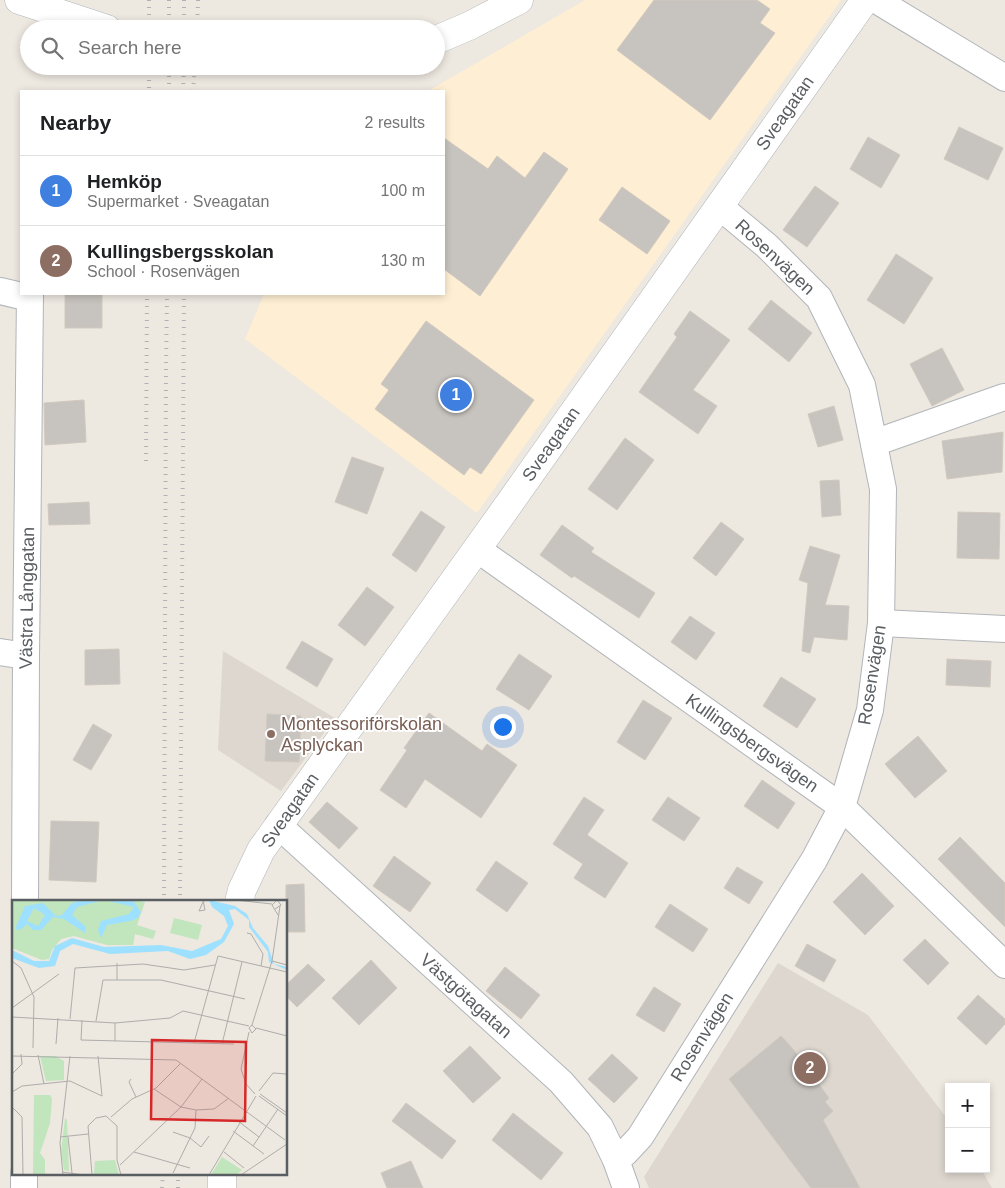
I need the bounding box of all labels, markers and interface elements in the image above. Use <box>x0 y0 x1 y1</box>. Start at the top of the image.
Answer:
search box <box>20 20 445 75</box>
icon: search <box>38 34 66 62</box>
text: Search here <box>78 37 182 58</box>
street label: Sveagatan <box>752 72 818 154</box>
text: Nearby <box>40 111 111 134</box>
text: 2 results <box>365 114 425 131</box>
text: Hemköp <box>87 171 162 192</box>
text: 1 <box>52 182 60 199</box>
text: 100 m <box>381 182 425 199</box>
text: Supermarket · Sveagatan <box>87 193 269 210</box>
street label: Rosenvägen <box>731 215 819 299</box>
text: Kullingsbergsskolan <box>87 241 274 262</box>
text: 2 <box>52 252 60 269</box>
text: 130 m <box>381 252 425 269</box>
text: School · Rosenvägen <box>87 263 240 280</box>
pin: 1 <box>440 376 472 414</box>
street label: Sveagatan <box>518 403 584 485</box>
street label: Västra Långgatan <box>16 527 38 669</box>
street label: Rosenvägen <box>854 624 890 726</box>
street label: Kullingsbergsvägen <box>682 690 822 796</box>
place label: Montessoriförskolan Asplyckan <box>281 714 442 755</box>
your location <box>490 714 516 740</box>
marker: Montessoriförskolan Asplyckan <box>265 728 277 740</box>
street label: Sveagatan <box>257 769 323 851</box>
inset map <box>12 900 288 1176</box>
street label: Västgötagatan <box>416 950 516 1042</box>
street label: Rosenvägen <box>667 989 737 1085</box>
pin: 2 <box>794 1049 826 1087</box>
map controls <box>945 1083 990 1173</box>
button: + <box>945 1083 990 1128</box>
button: − <box>945 1128 990 1173</box>

